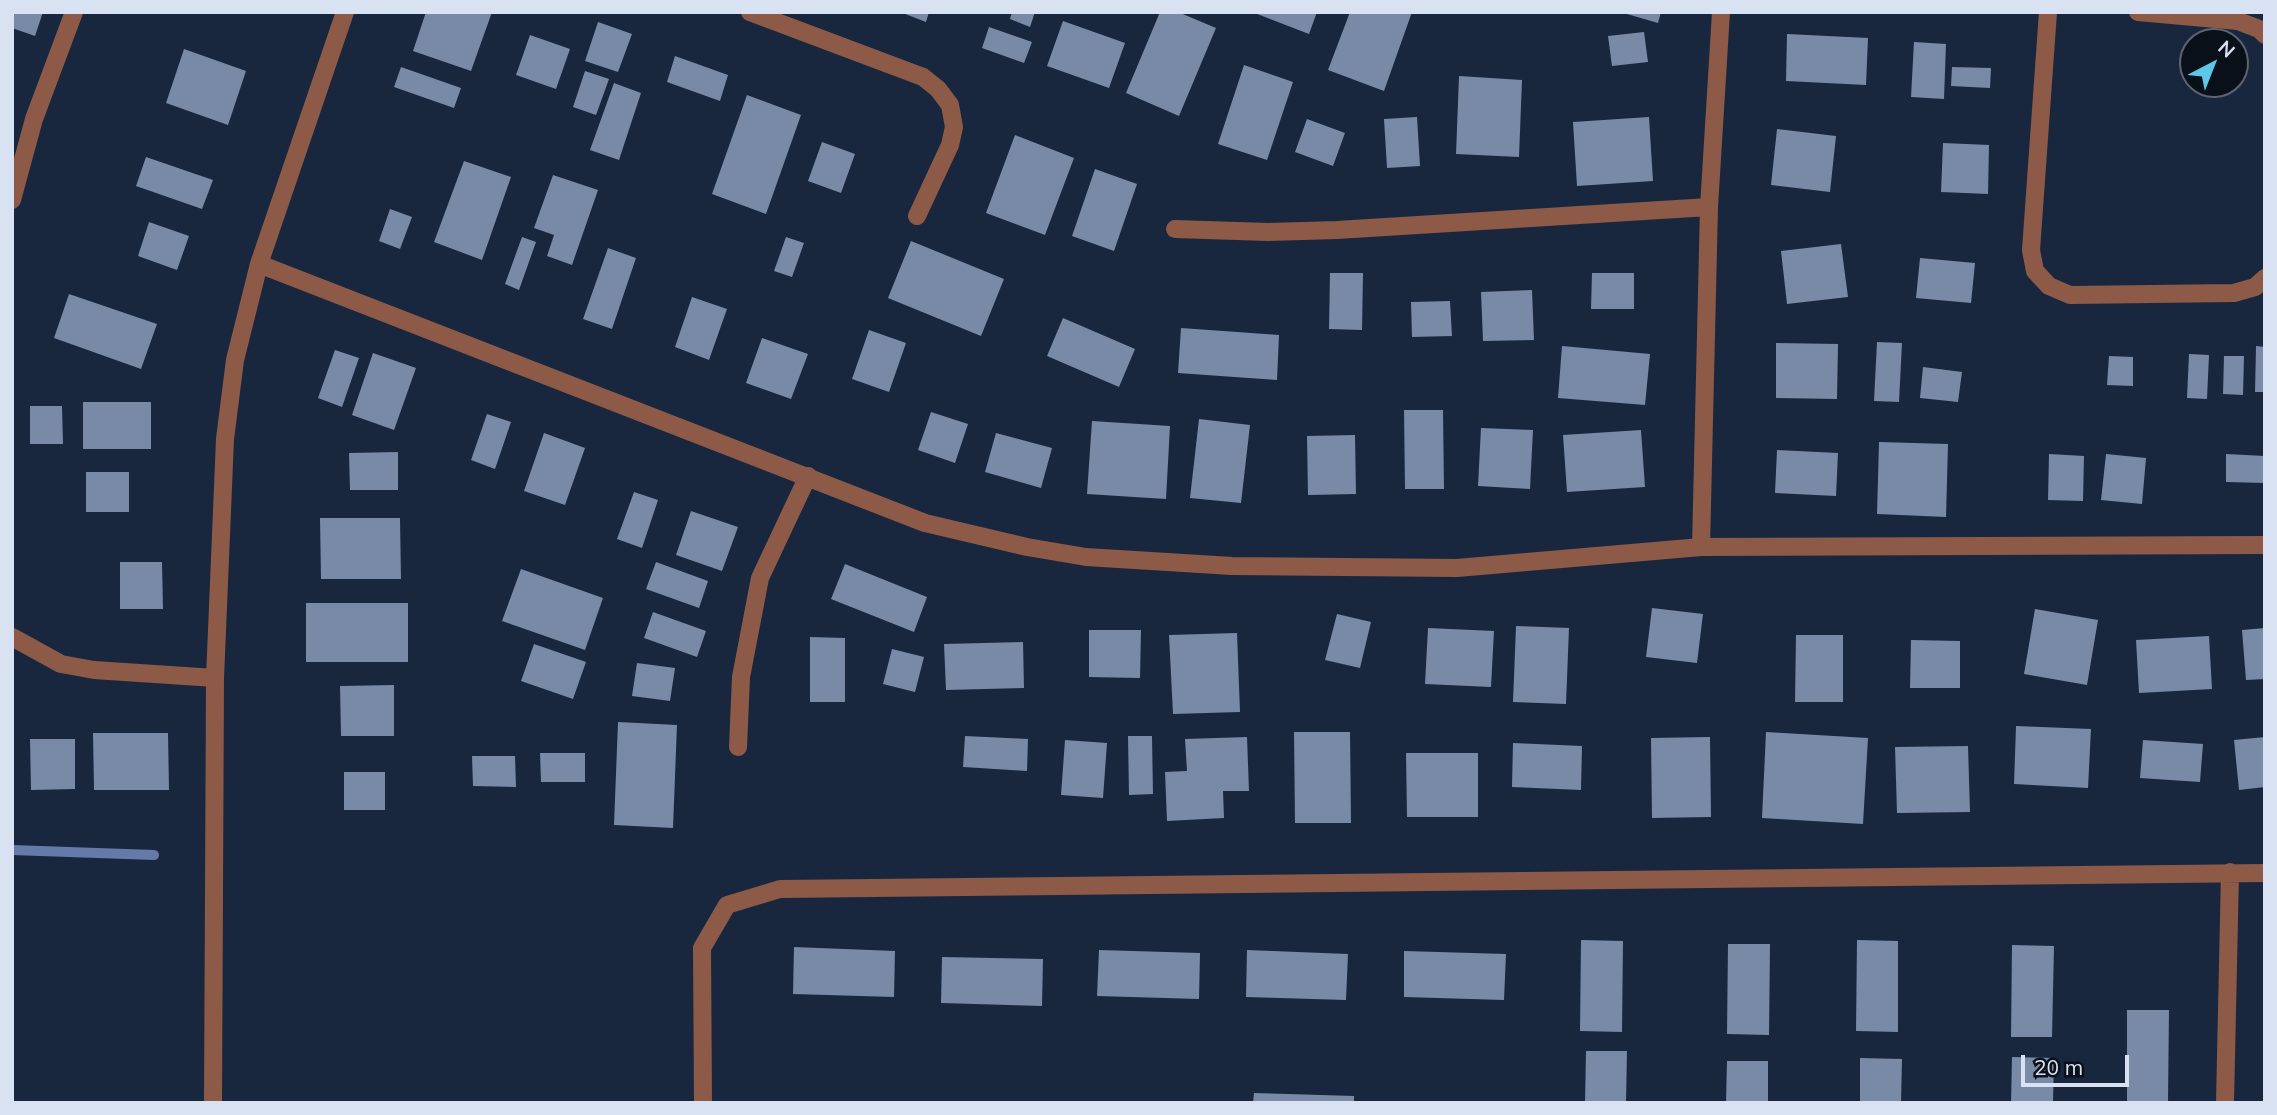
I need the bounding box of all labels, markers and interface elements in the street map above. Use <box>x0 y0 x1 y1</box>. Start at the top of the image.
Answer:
north arrow <box>2179 28 2249 98</box>
text: N <box>2213 35 2240 63</box>
scale bar <box>2025 1042 2134 1086</box>
text: 20 m <box>2034 1054 2083 1080</box>

